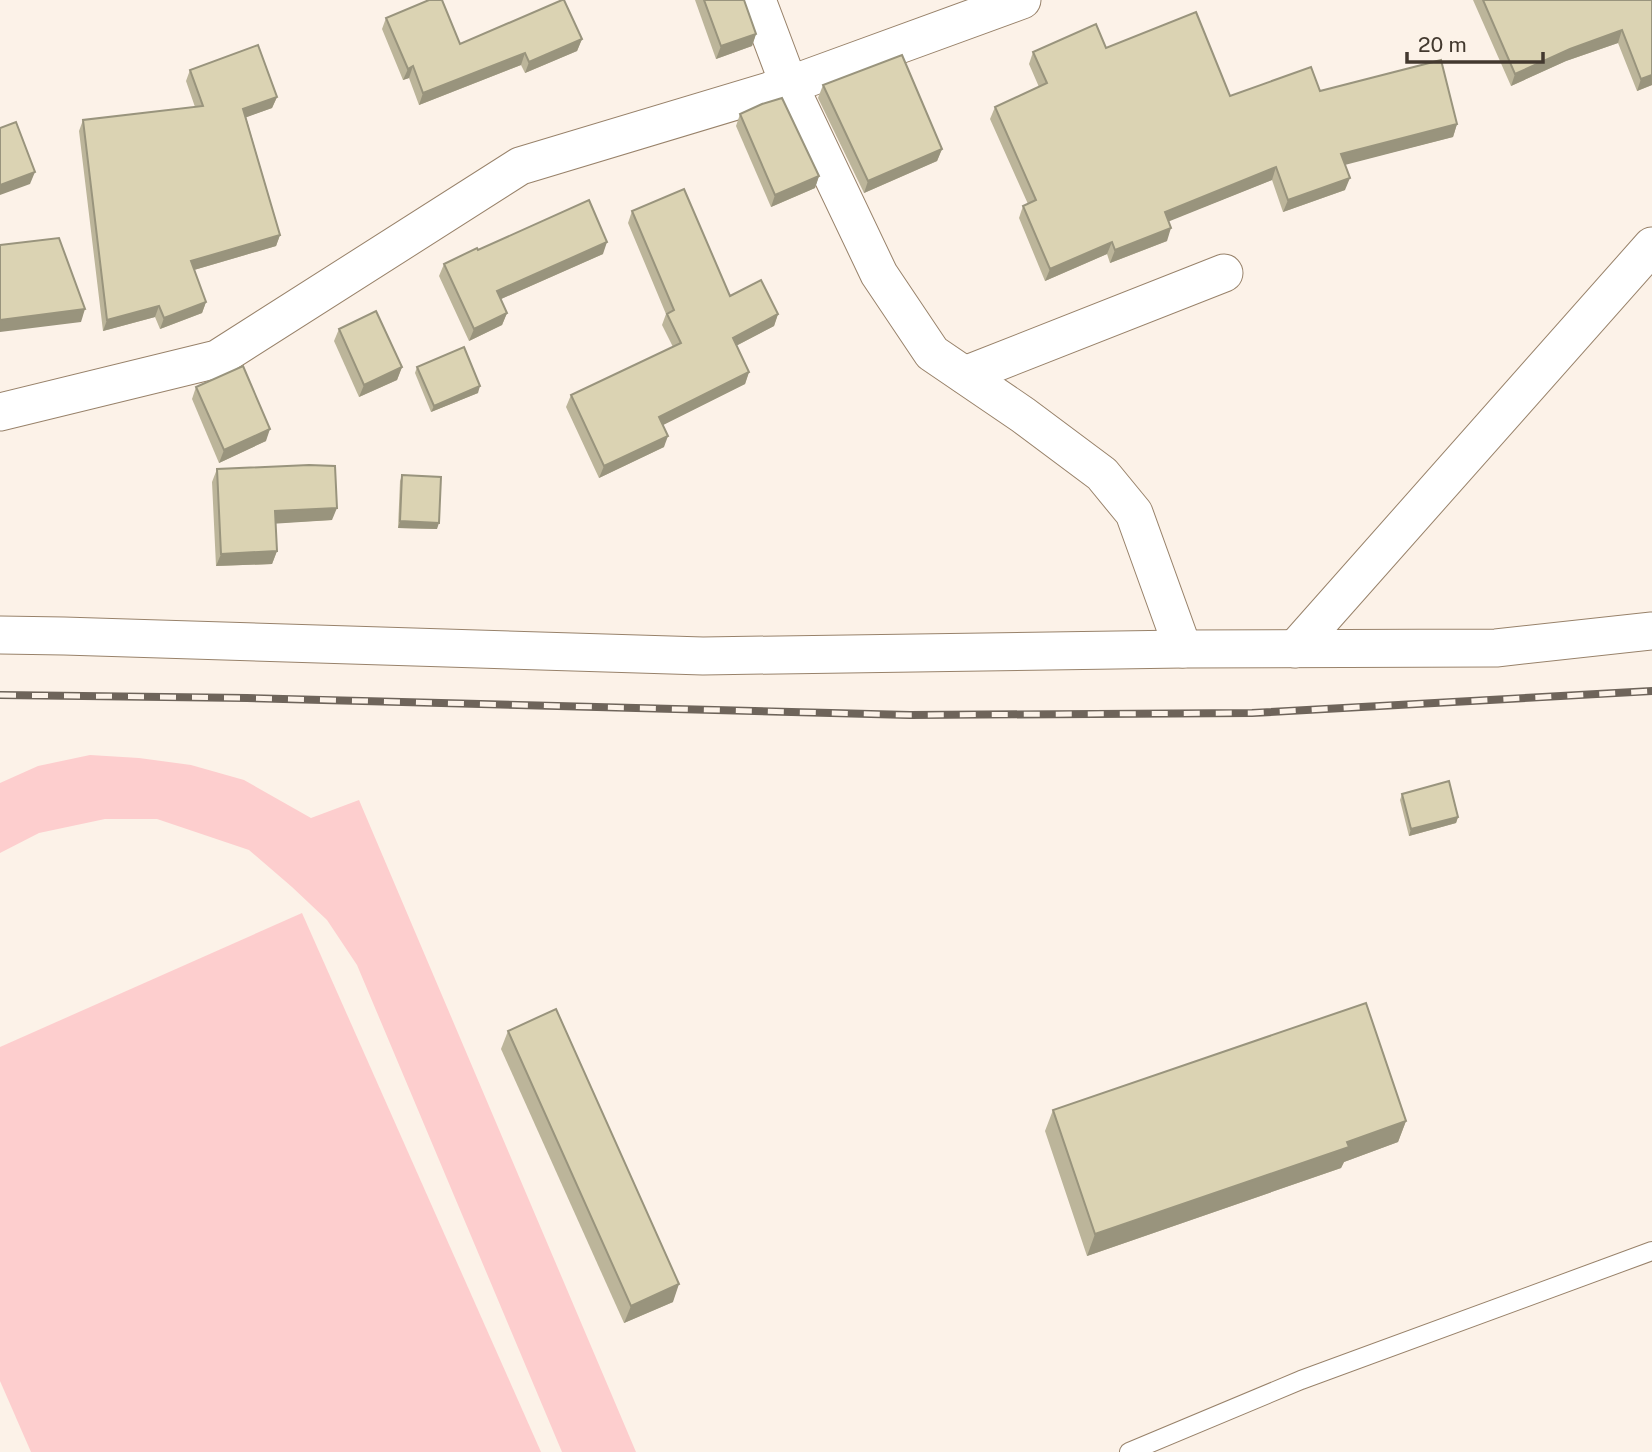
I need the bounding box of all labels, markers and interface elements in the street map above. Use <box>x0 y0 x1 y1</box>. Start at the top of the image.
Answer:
scale bar <box>1407 21 1544 65</box>
text: 20 m <box>1418 32 1467 57</box>

